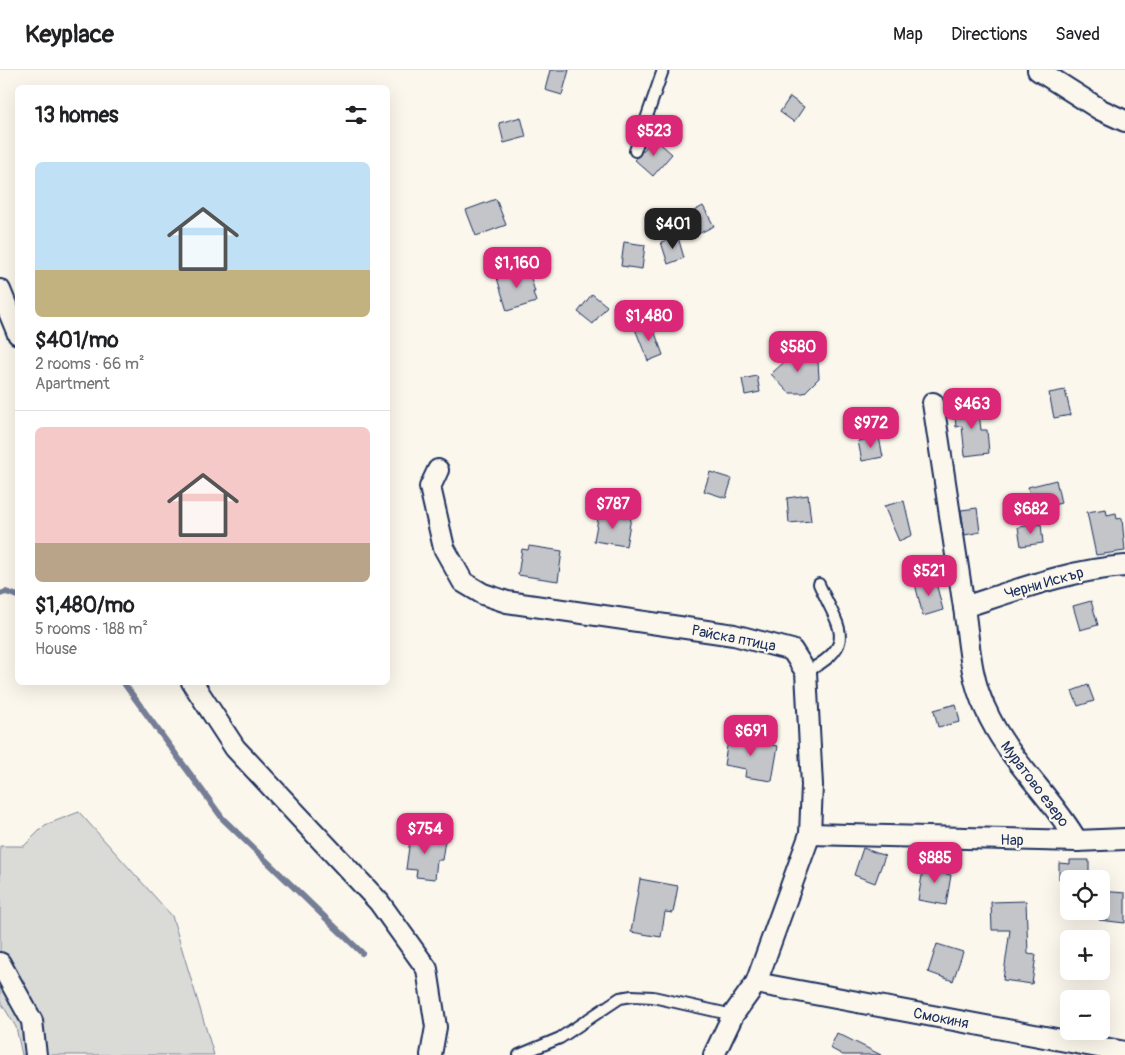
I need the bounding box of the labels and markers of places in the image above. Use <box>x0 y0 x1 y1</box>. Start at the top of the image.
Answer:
pin: $523 <box>624 114 684 157</box>
pin: $401 <box>643 208 703 250</box>
pin: $1,160 <box>476 246 558 289</box>
pin: $1,480 <box>608 300 690 342</box>
pin: $580 <box>768 330 828 373</box>
pin: $463 <box>942 388 1002 430</box>
pin: $972 <box>841 406 901 449</box>
pin: $787 <box>583 488 643 530</box>
pin: $682 <box>1001 492 1061 535</box>
pin: $521 <box>899 554 959 597</box>
pin: $691 <box>721 714 781 757</box>
pin: $754 <box>395 812 455 855</box>
pin: $885 <box>905 842 965 884</box>

